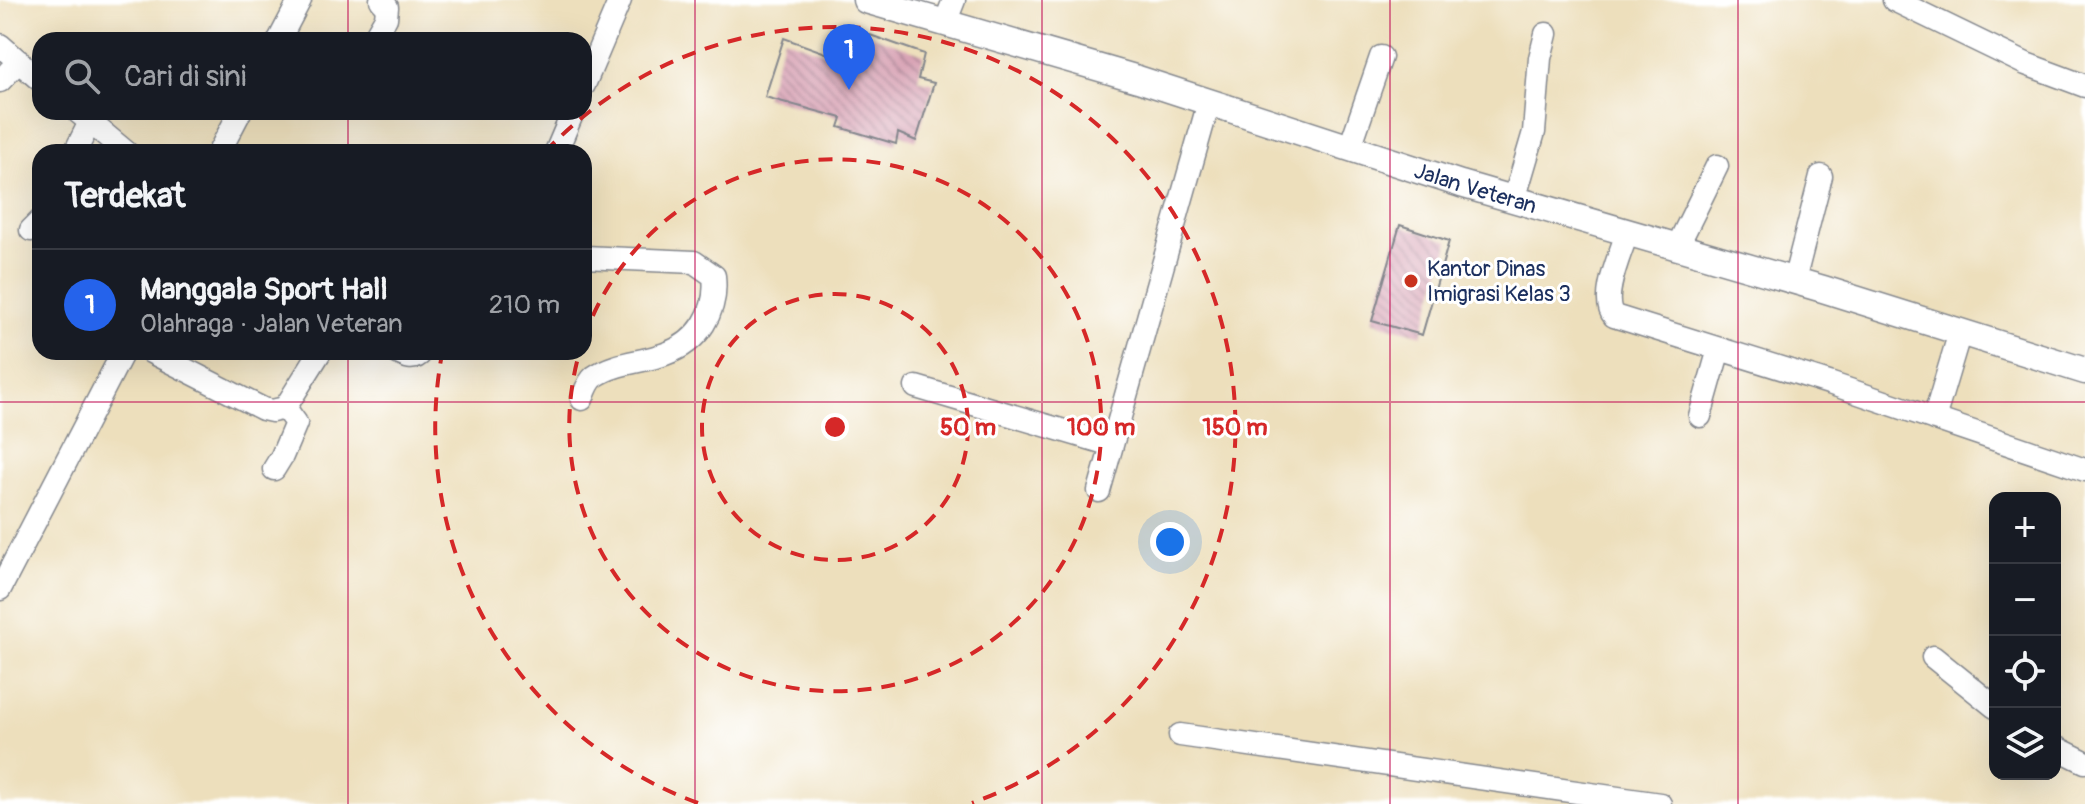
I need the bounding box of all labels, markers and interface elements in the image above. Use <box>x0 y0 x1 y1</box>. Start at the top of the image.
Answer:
pin: 1 <box>823 24 875 90</box>
search box <box>32 32 592 120</box>
icon: search <box>60 54 104 98</box>
text: Cari di sini <box>124 58 246 95</box>
street label: Jalan Veteran <box>1411 157 1540 220</box>
text: Terdekat <box>64 175 185 218</box>
place label: Kantor Dinas Imigrasi Kelas 3 <box>1427 255 1571 308</box>
text: Manggala Sport Hall <box>140 271 388 308</box>
marker: Kantor Dinas Imigrasi Kelas 3 <box>1402 272 1420 290</box>
text: 1 <box>85 289 95 321</box>
text: 210 m <box>489 289 560 321</box>
text: Olahraga · Jalan Veteran <box>140 308 403 340</box>
centre of rings <box>821 413 849 441</box>
text: 50 m <box>940 413 996 442</box>
text: 100 m <box>1067 413 1135 442</box>
text: 150 m <box>1202 413 1268 442</box>
map controls <box>1989 492 2061 780</box>
button: + <box>1989 492 2061 564</box>
your location <box>1150 522 1190 562</box>
button: − <box>1989 564 2061 636</box>
button: locate <box>1989 636 2061 708</box>
button: layers <box>1989 708 2061 780</box>

